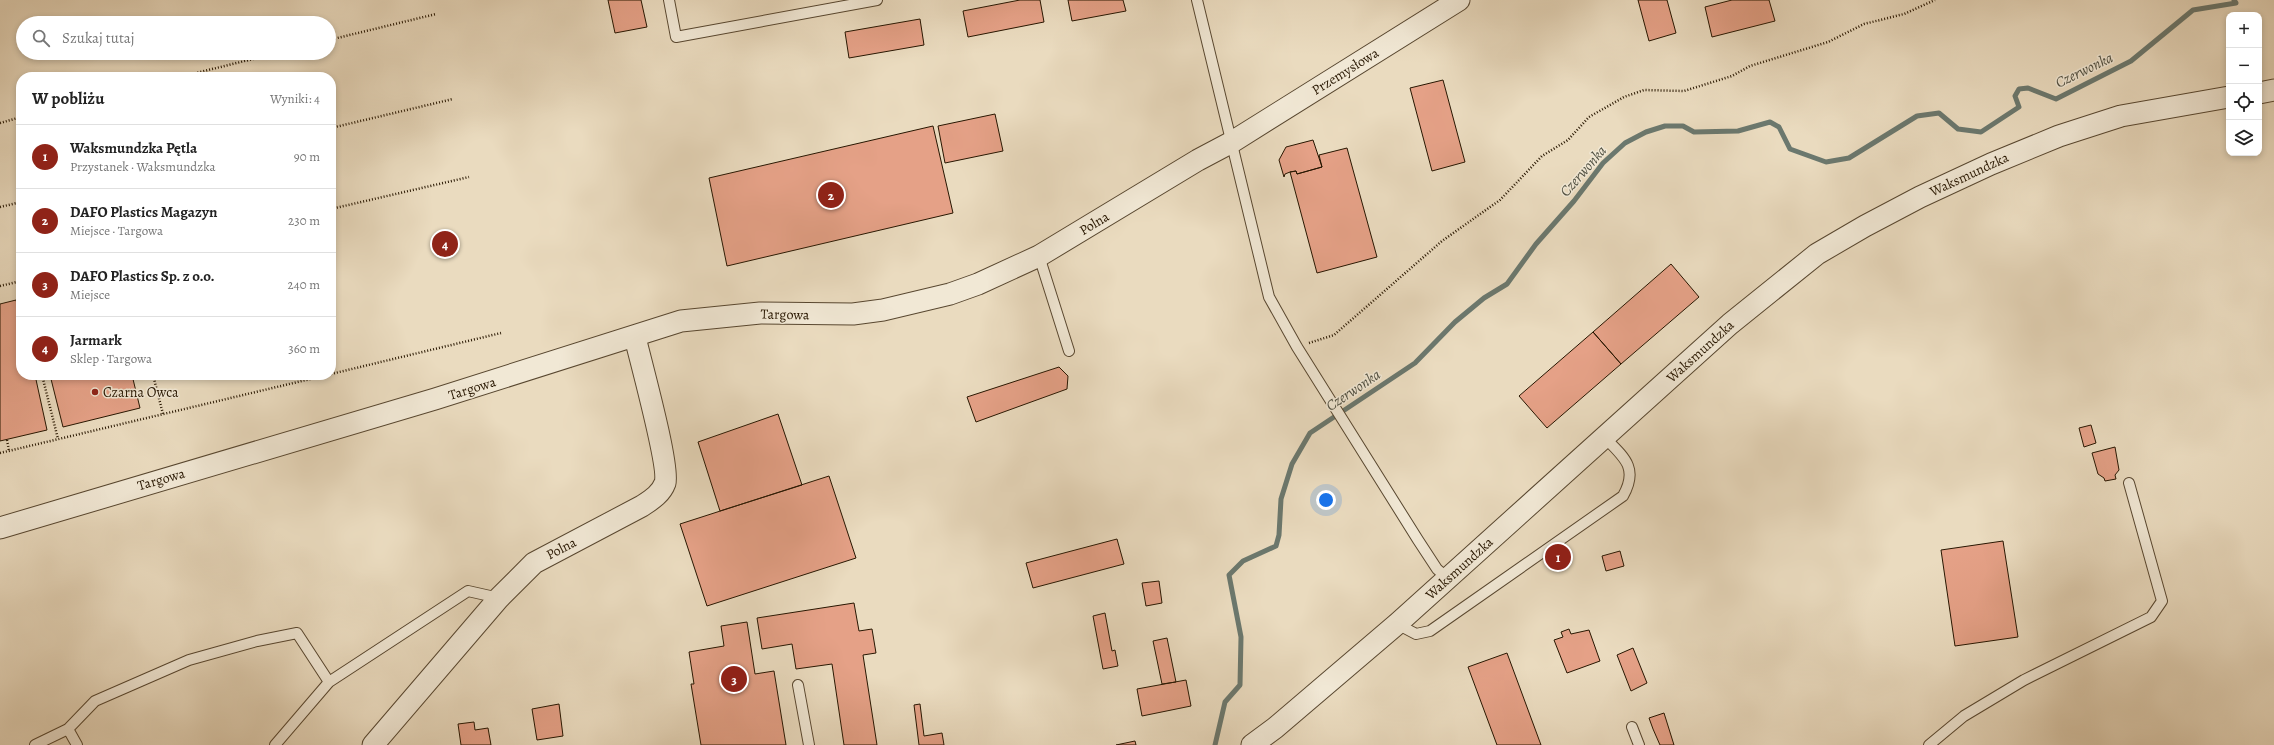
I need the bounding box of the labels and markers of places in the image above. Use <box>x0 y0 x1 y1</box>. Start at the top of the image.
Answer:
pin: 2 <box>818 180 844 210</box>
pin: 4 <box>432 229 458 259</box>
place label: Czarna Owca <box>103 383 179 402</box>
marker: Czarna Owca <box>90 387 100 397</box>
pin: 1 <box>1545 542 1571 572</box>
pin: 3 <box>721 664 747 694</box>

